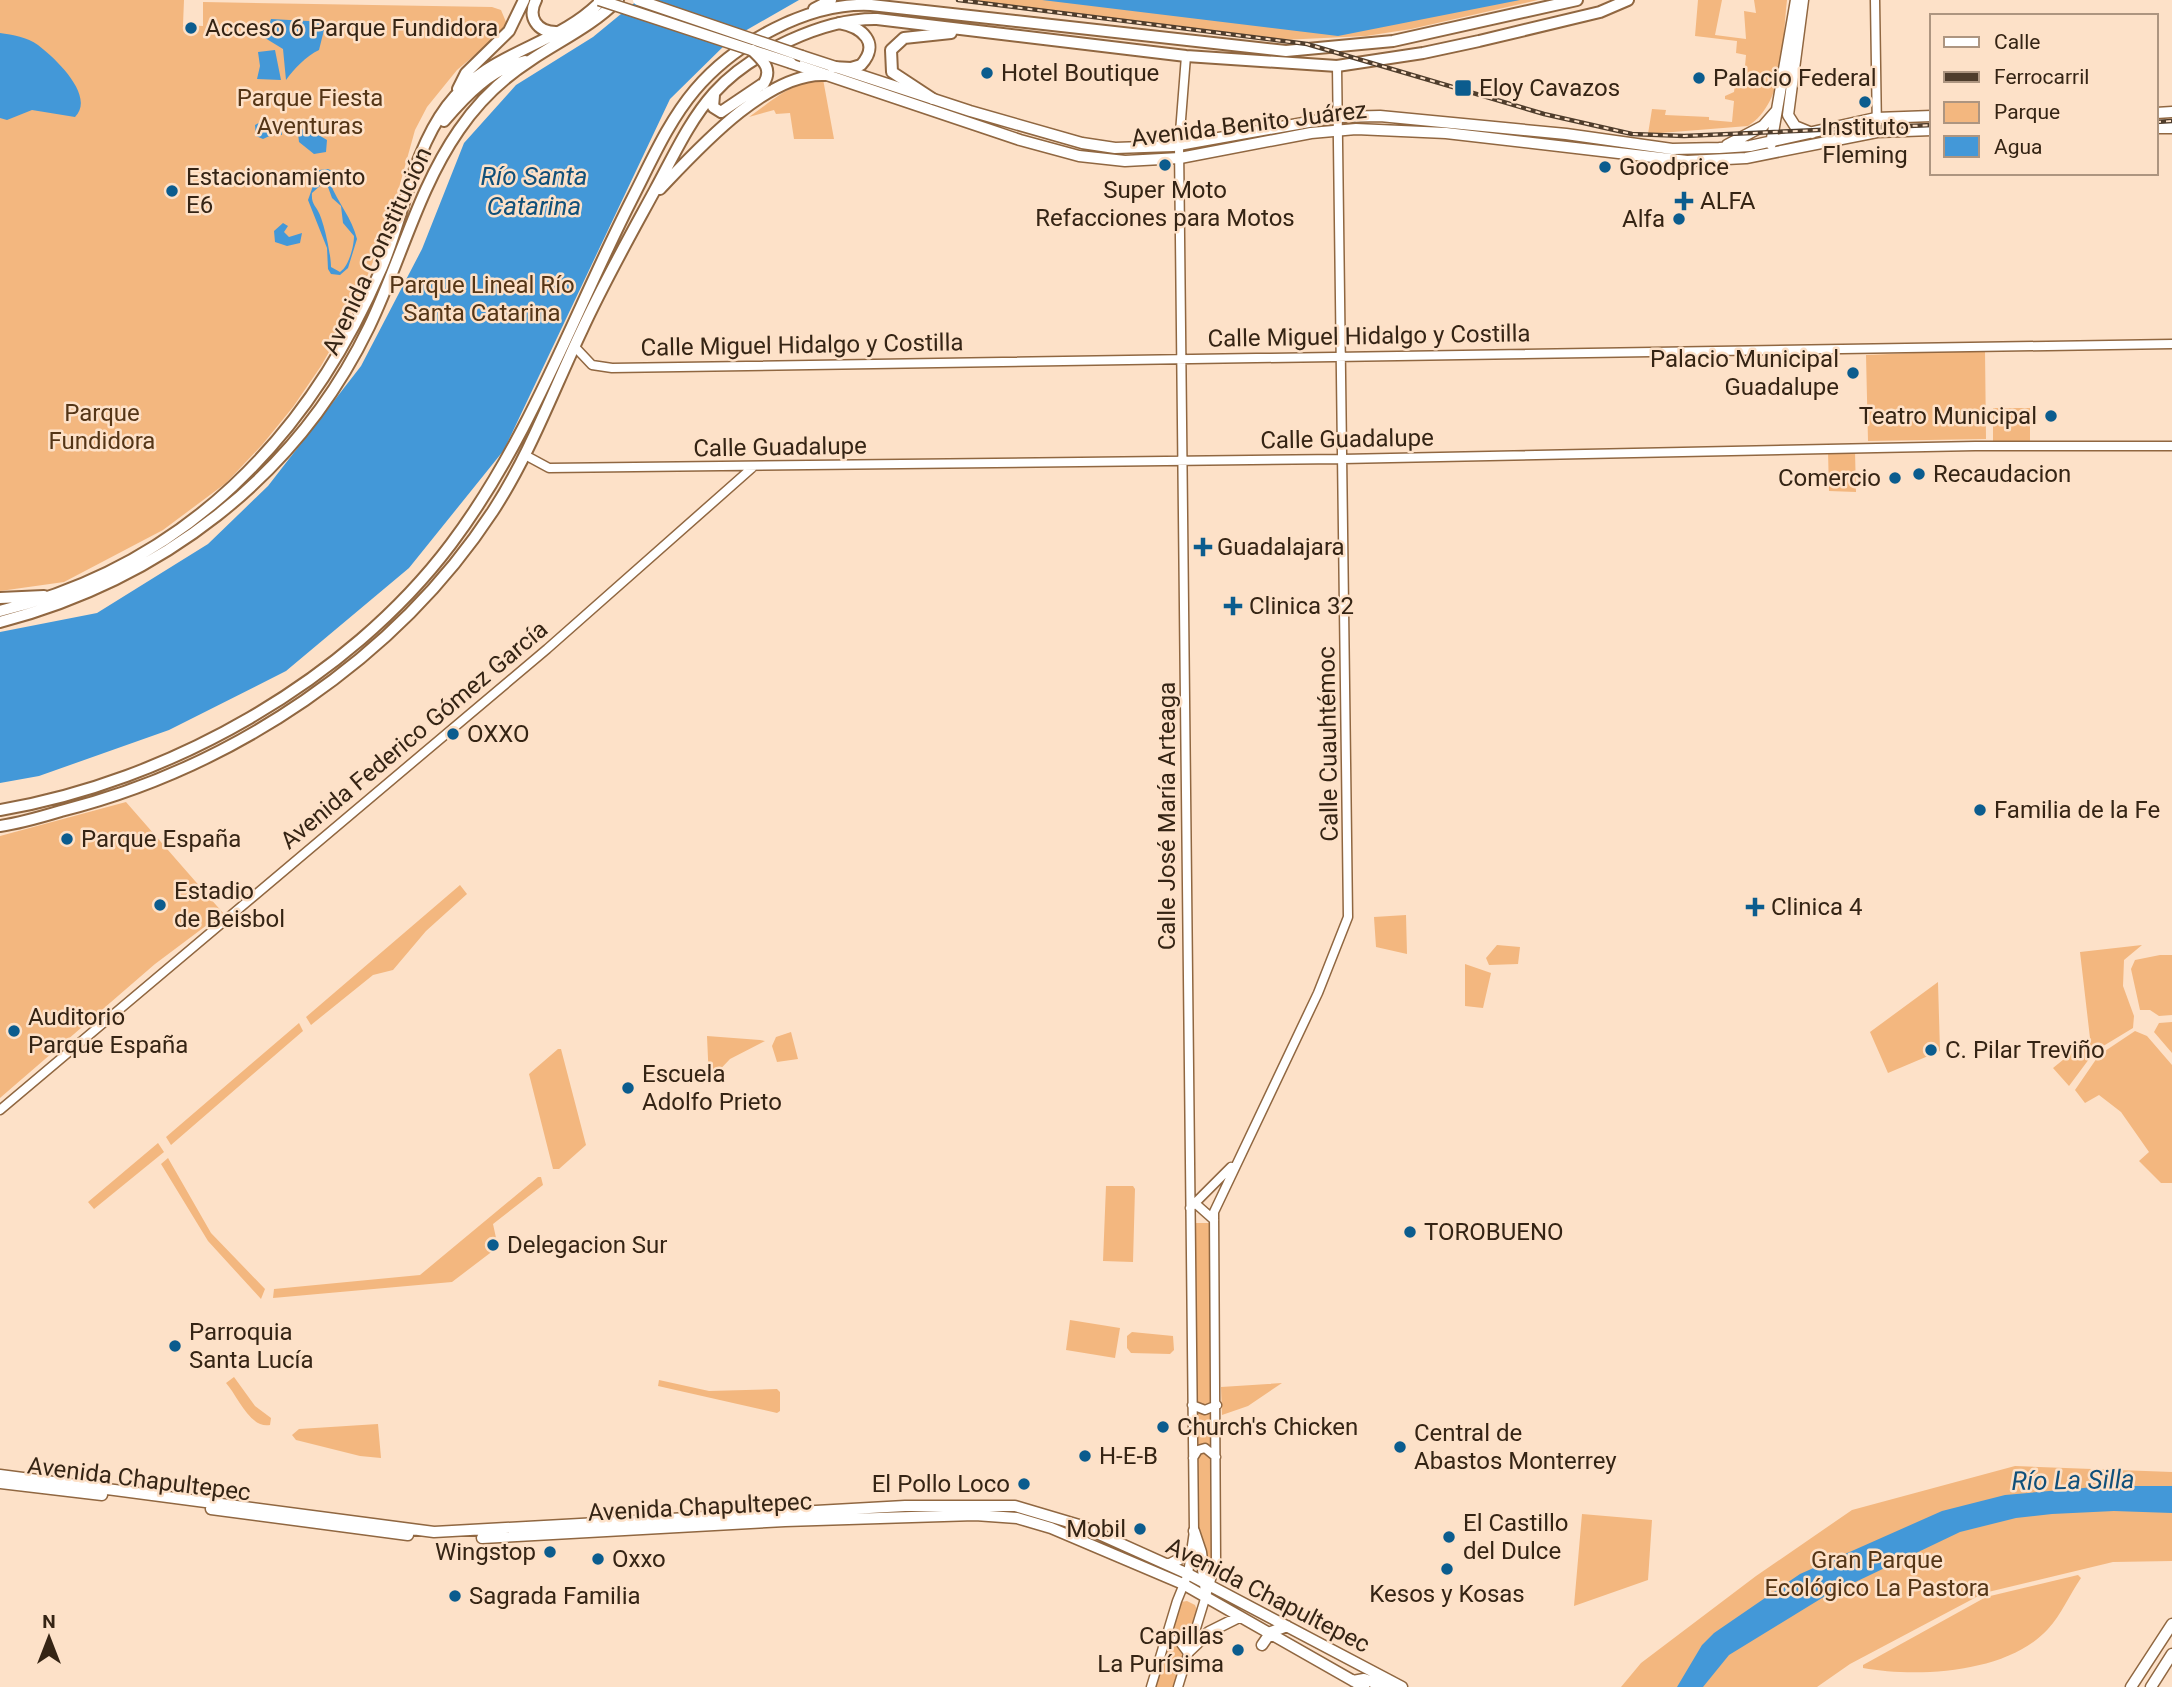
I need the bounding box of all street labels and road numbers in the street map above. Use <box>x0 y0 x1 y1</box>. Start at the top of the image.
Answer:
street label: Avenida Benito Juárez <box>1130 96 1368 152</box>
street label: Avenida Constitución <box>317 143 437 359</box>
street label: Calle Miguel Hidalgo y Costilla <box>1207 319 1531 353</box>
street label: Calle Miguel Hidalgo y Costilla <box>640 328 964 362</box>
street label: Calle Guadalupe <box>1260 423 1434 455</box>
street label: Calle Guadalupe <box>693 431 867 463</box>
street label: Avenida Federico Gómez García <box>275 615 553 855</box>
street label: Calle Cuauhtémoc <box>1312 646 1344 842</box>
street label: Calle José María Arteaga <box>1153 682 1181 950</box>
street label: Avenida Chapultepec <box>26 1451 252 1507</box>
street label: Avenida Chapultepec <box>587 1487 813 1527</box>
street label: Avenida Chapultepec <box>1162 1532 1374 1658</box>

